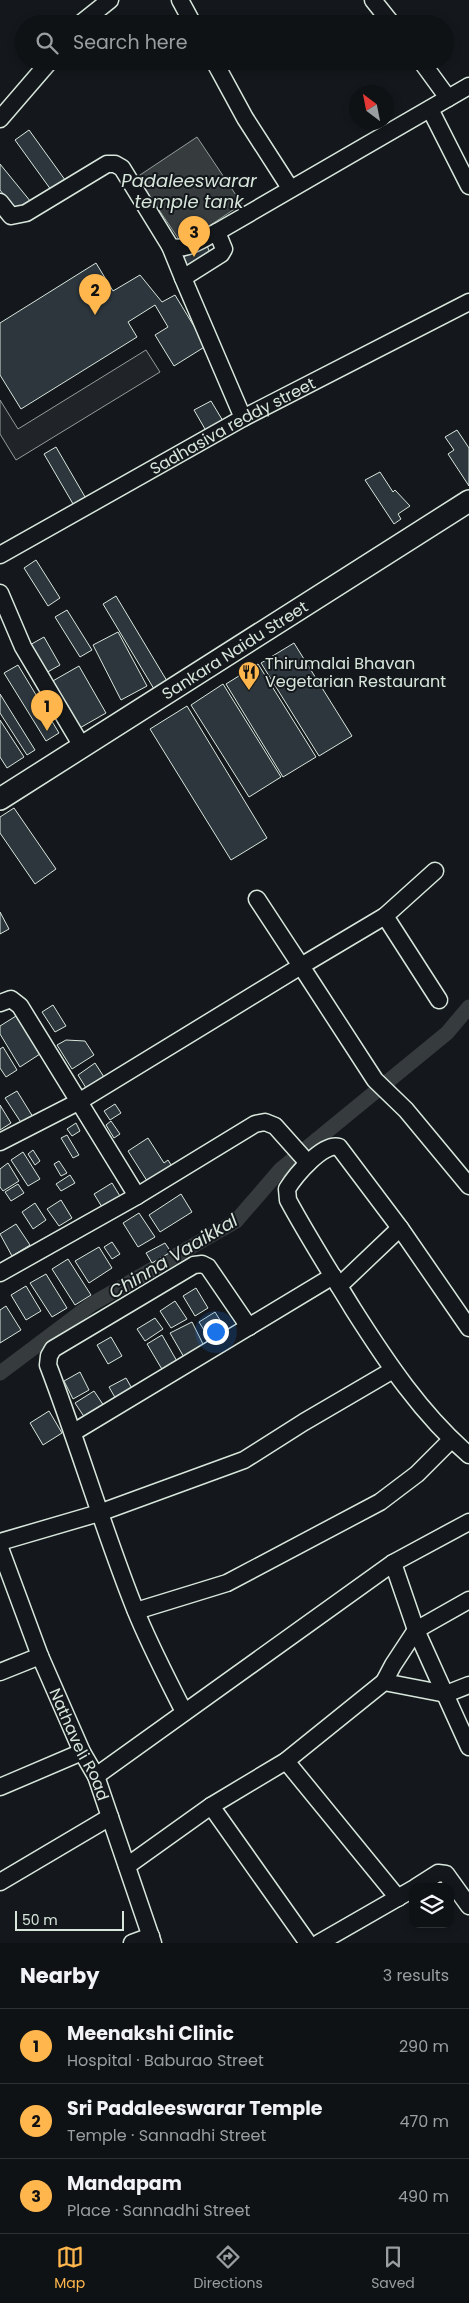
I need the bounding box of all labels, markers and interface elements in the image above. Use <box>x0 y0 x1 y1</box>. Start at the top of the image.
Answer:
search box <box>15 15 454 70</box>
icon: search <box>33 29 61 57</box>
text: Search here <box>73 29 187 56</box>
north arrow <box>349 85 394 130</box>
water label: Padaleeswarar temple tank <box>121 168 258 214</box>
pin: 3 <box>178 216 210 257</box>
pin: 2 <box>79 274 111 315</box>
street label: Sadhasiva reddy street <box>145 371 319 480</box>
street label: Sankara Naidu Street <box>157 595 312 705</box>
place label: Thirumalai Bhavan Vegetarian Restaurant <box>265 652 446 693</box>
restaurant icon: Thirumalai Bhavan Vegetarian Restaurant <box>237 660 261 691</box>
pin: 1 <box>31 690 63 731</box>
water label: Chinna Vaaikkal <box>104 1207 243 1304</box>
your location <box>203 1319 229 1345</box>
street label: Nathaveli Road <box>44 1684 115 1803</box>
map controls <box>409 1883 454 1928</box>
button: layers <box>409 1883 454 1928</box>
scale bar <box>15 1908 124 1931</box>
text: 50 m <box>22 1910 58 1930</box>
text: Nearby <box>20 1961 100 1990</box>
text: 3 results <box>383 1964 449 1987</box>
text: Meenakshi Clinic <box>67 2020 234 2047</box>
text: 1 <box>33 2035 39 2058</box>
text: 290 m <box>399 2035 449 2058</box>
text: Hospital · Baburao Street <box>67 2049 264 2072</box>
text: Sri Padaleeswarar Temple <box>67 2095 322 2122</box>
text: 2 <box>31 2110 41 2133</box>
text: 470 m <box>399 2110 449 2133</box>
text: Temple · Sannadhi Street <box>67 2124 266 2147</box>
text: Mandapam <box>67 2170 182 2197</box>
text: 3 <box>31 2185 41 2208</box>
text: 490 m <box>398 2185 449 2208</box>
text: Place · Sannadhi Street <box>67 2199 250 2222</box>
tab: Map <box>54 2243 85 2294</box>
tab: Directions <box>193 2243 263 2294</box>
tab: Saved <box>371 2243 415 2294</box>

